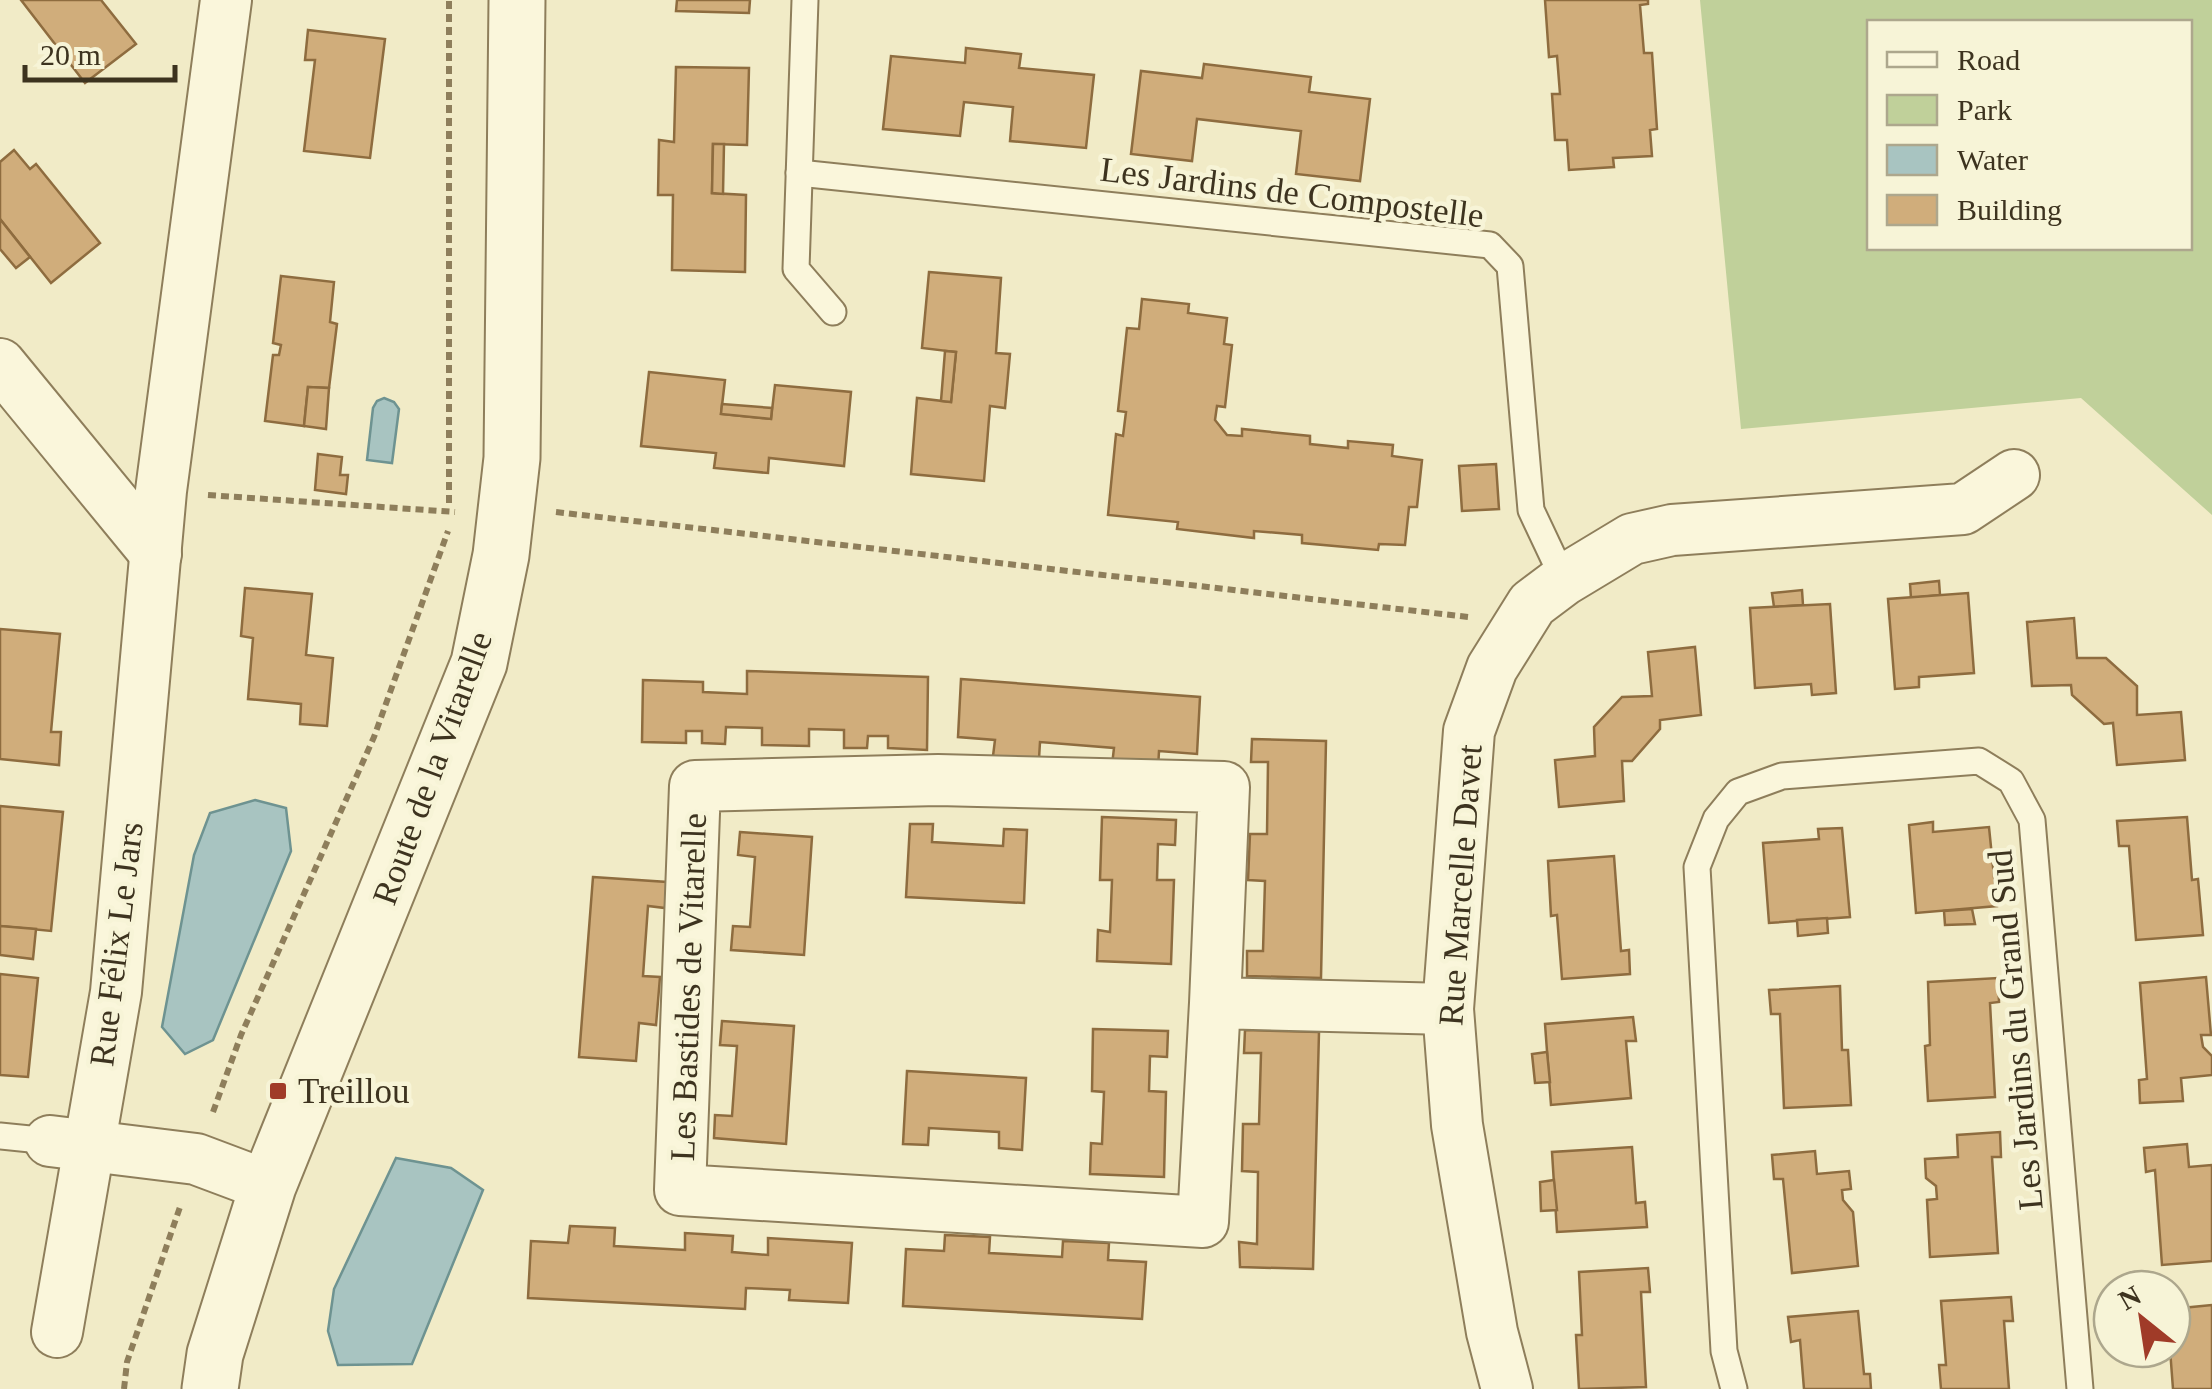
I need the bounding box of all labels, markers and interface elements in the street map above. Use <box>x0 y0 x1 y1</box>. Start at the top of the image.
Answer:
scale bar <box>25 20 175 82</box>
legend <box>1867 20 2192 250</box>
text: 20 m <box>40 38 101 71</box>
text: Road <box>1957 43 2020 76</box>
text: Park <box>1957 93 2012 126</box>
text: Water <box>1957 143 2028 176</box>
street label: Les Jardins de Compostelle <box>1098 150 1486 235</box>
text: Building <box>1957 193 2062 226</box>
street label: Route de la Vitarelle <box>365 626 500 910</box>
street label: Rue Marcelle Davet <box>1431 743 1490 1027</box>
street label: Les Bastides de Vitarelle <box>663 812 714 1162</box>
street label: Rue Félix Le Jars <box>82 820 151 1068</box>
street label: Les Jardins du Grand Sud <box>1980 848 2051 1212</box>
place label: Treillou <box>298 1072 410 1111</box>
marker: Treillou <box>267 1080 289 1102</box>
north arrow <box>2092 1269 2192 1369</box>
text: N <box>2113 1279 2146 1316</box>

